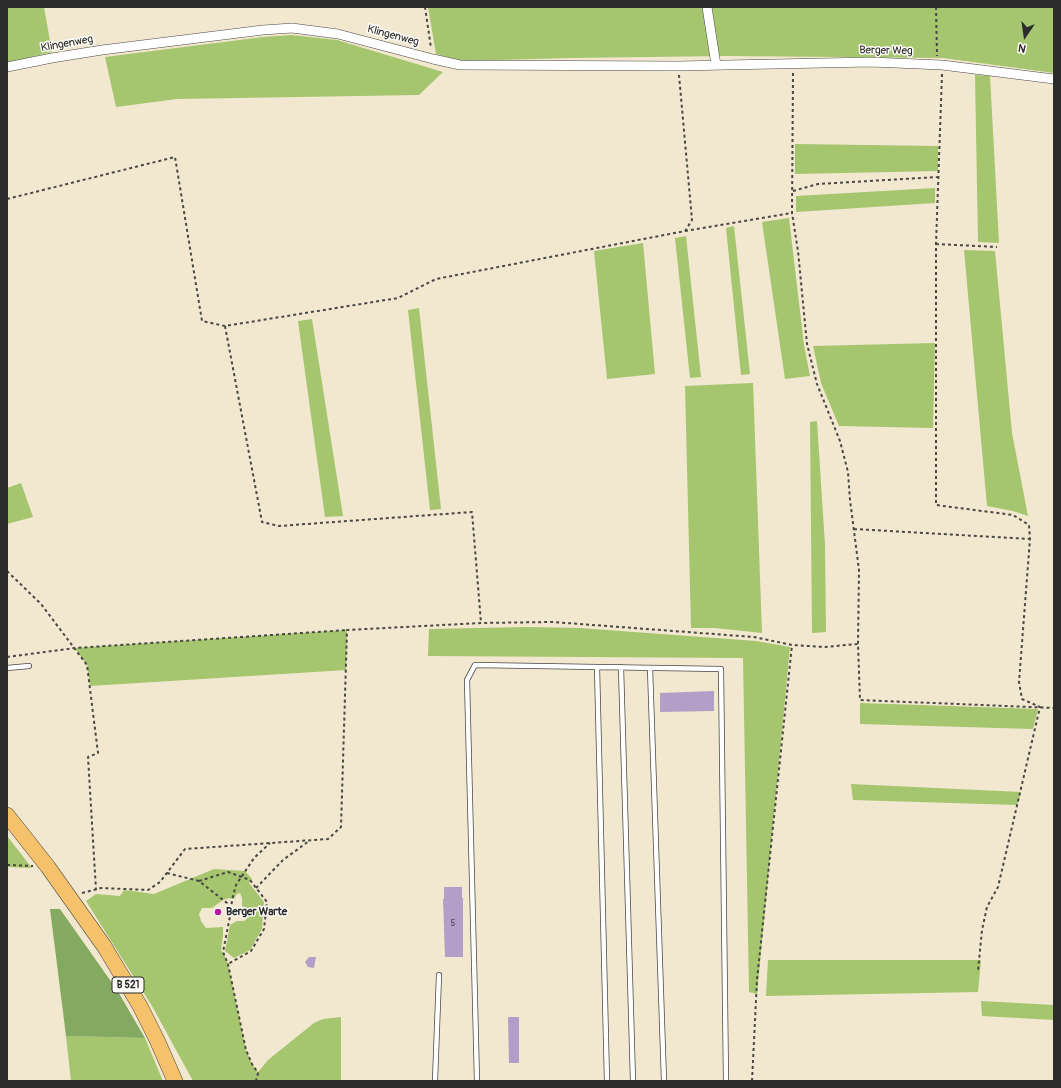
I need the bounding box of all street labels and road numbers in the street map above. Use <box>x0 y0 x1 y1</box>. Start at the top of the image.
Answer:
street label: Klingenweg <box>366 23 420 49</box>
street label: Klingenweg <box>40 33 94 55</box>
street label: Berger Weg <box>859 44 913 58</box>
road number: B 521 <box>112 977 144 993</box>

